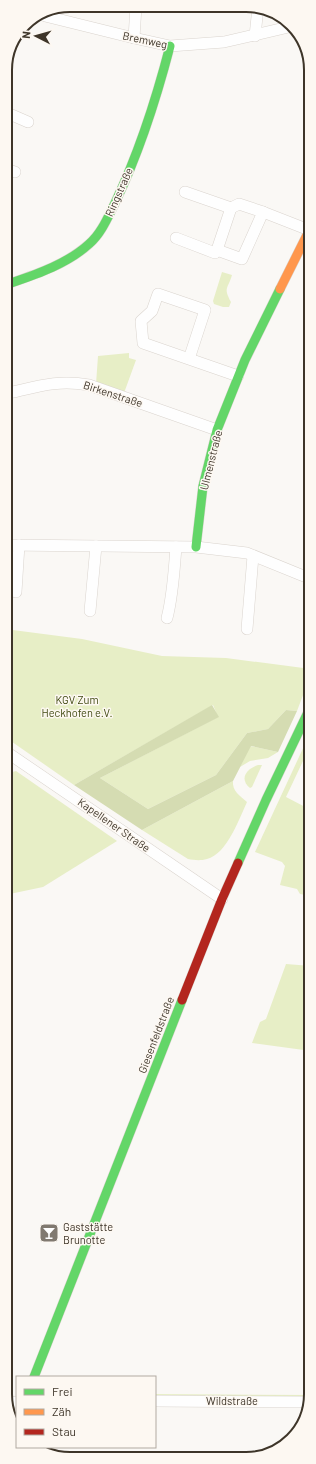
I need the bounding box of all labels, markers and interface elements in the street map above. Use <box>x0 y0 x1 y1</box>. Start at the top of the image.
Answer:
north arrow <box>16 16 56 56</box>
street label: Bremweg <box>122 28 169 51</box>
text: N <box>19 31 32 39</box>
street label: Ringstraße <box>102 165 135 218</box>
street label: Birkenstraße <box>82 378 145 409</box>
street label: Ulmenstraße <box>197 428 224 491</box>
park label: KGV Zum Heckhofen e.V. <box>42 693 112 719</box>
street label: Kapellener Straße <box>76 795 153 854</box>
street label: Giesenfeldstraße <box>135 995 176 1075</box>
place label: Gaststätte Brunotte <box>63 1220 113 1246</box>
bar icon: Gaststätte Brunotte <box>38 1222 60 1244</box>
legend <box>16 1376 156 1448</box>
text: Frei <box>52 1384 72 1398</box>
street label: Wildstraße <box>206 1394 258 1407</box>
text: Zäh <box>52 1404 71 1418</box>
text: Stau <box>52 1424 76 1438</box>

